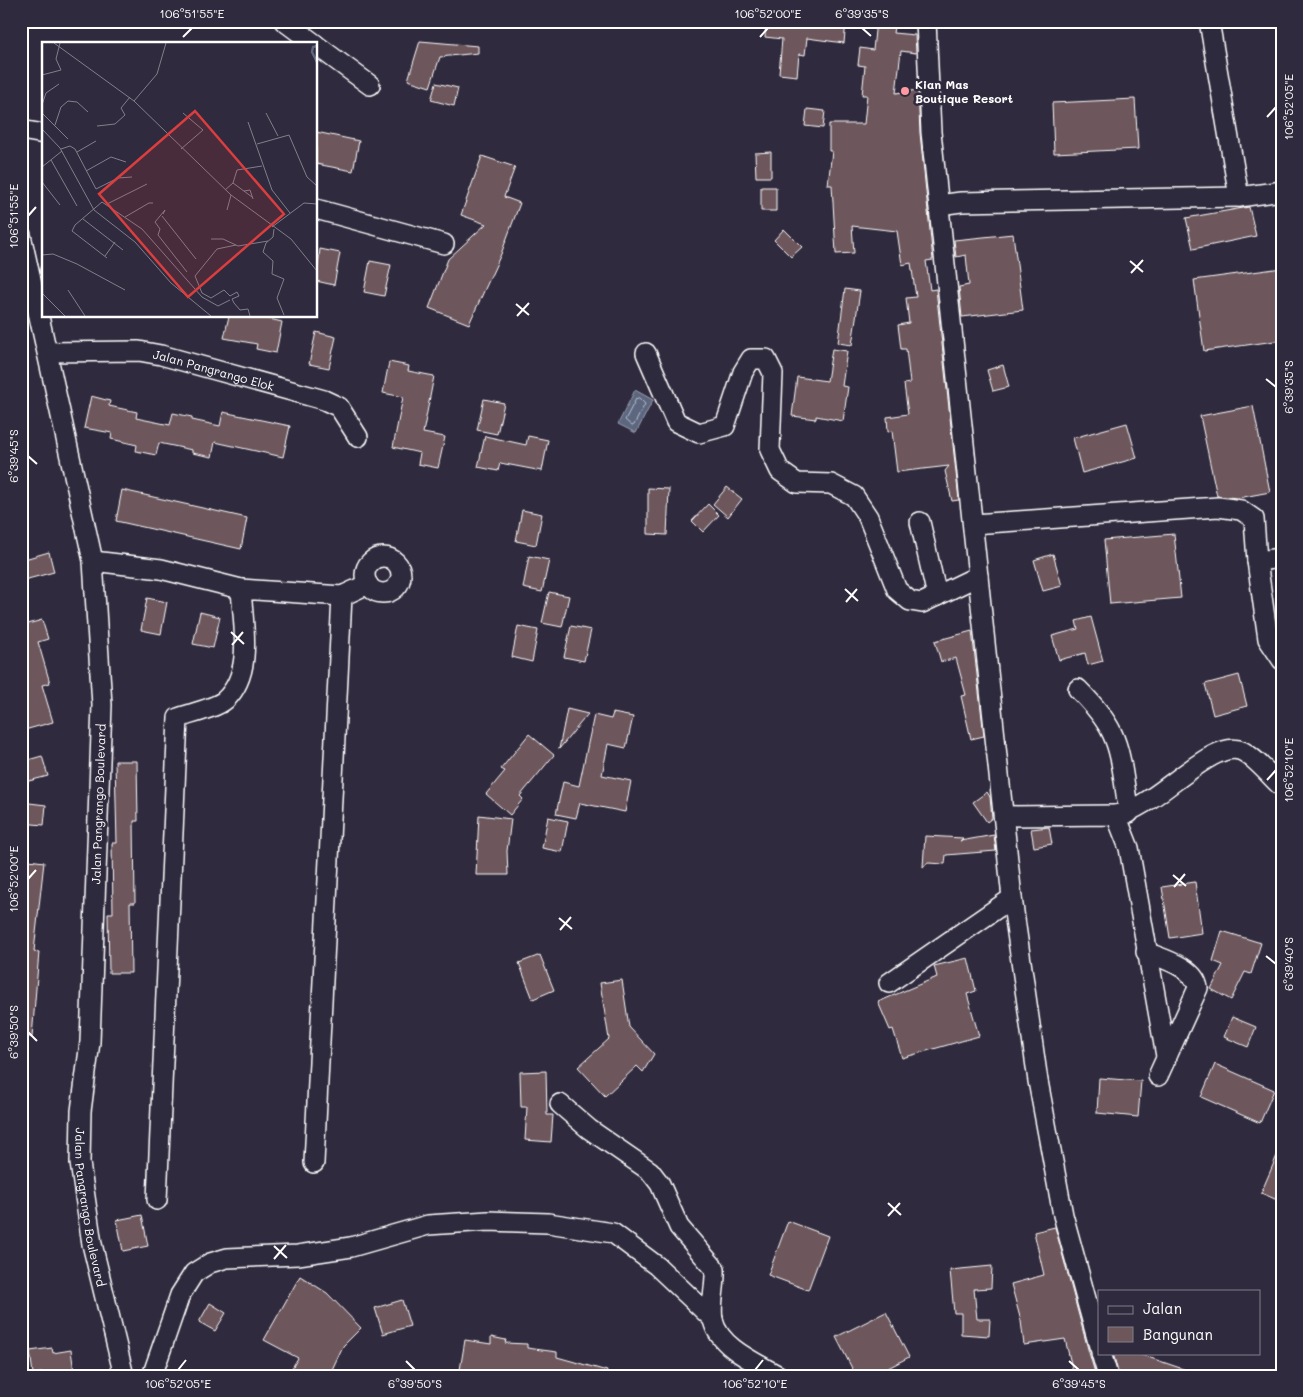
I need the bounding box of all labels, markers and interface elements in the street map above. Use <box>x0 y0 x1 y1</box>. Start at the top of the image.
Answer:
text: 106°51'55"E <box>160 5 224 21</box>
text: 106°52'00"E <box>735 5 802 21</box>
text: 6°39'35"S <box>835 5 889 21</box>
inset map <box>42 42 318 318</box>
text: 106°52'05"E <box>1280 74 1296 140</box>
place label: Kian Mas Boutique Resort <box>915 76 1013 106</box>
marker: Kian Mas Boutique Resort <box>899 85 911 97</box>
text: 106°51'55"E <box>5 184 21 248</box>
street label: Jalan Pangrango Elok <box>152 346 276 394</box>
text: 6°39'35"S <box>1280 360 1296 414</box>
text: 6°39'45"S <box>5 429 21 483</box>
street label: Jalan Pangrango Boulevard <box>87 723 109 885</box>
text: 106°52'10"E <box>1280 737 1296 802</box>
text: 106°52'00"E <box>5 845 21 912</box>
text: 6°39'40"S <box>1280 937 1296 991</box>
text: 6°39'50"S <box>5 1005 21 1059</box>
street label: Jalan Pangrango Boulevard <box>72 1128 110 1289</box>
legend <box>1098 1290 1260 1354</box>
text: Jalan <box>1143 1298 1182 1318</box>
text: Bangunan <box>1143 1324 1213 1344</box>
text: 106°52'05"E <box>145 1375 211 1391</box>
text: 6°39'50"S <box>388 1375 442 1391</box>
text: 106°52'10"E <box>723 1375 788 1391</box>
text: 6°39'45"S <box>1052 1375 1106 1391</box>

